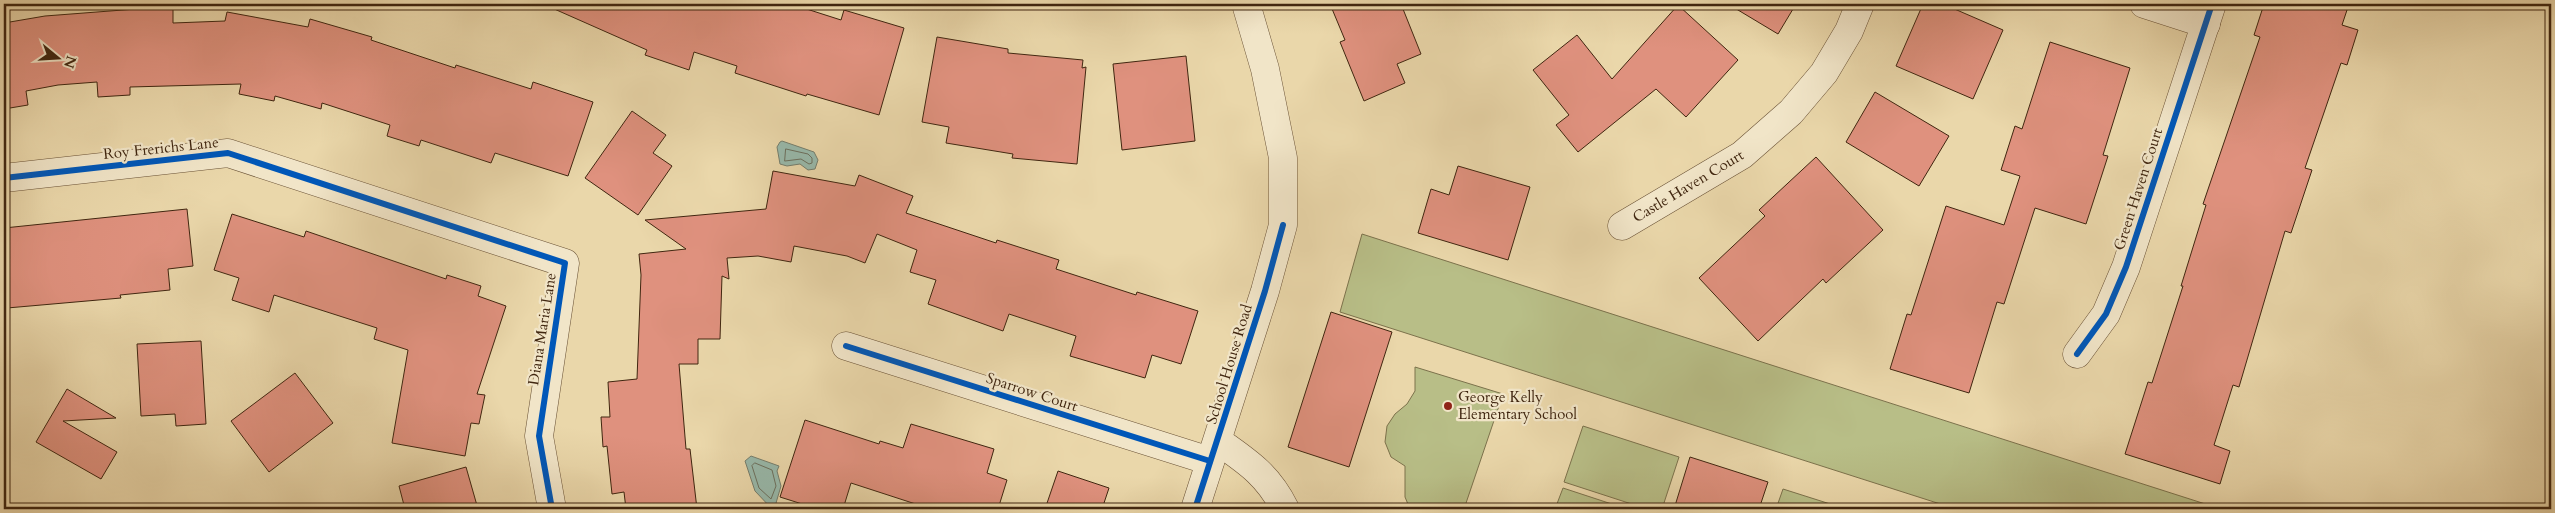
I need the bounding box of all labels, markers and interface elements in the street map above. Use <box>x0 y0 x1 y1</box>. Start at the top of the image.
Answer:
north arrow <box>32 32 82 82</box>
text: N <box>59 53 81 71</box>
street label: Green Haven Court <box>2109 125 2167 253</box>
street label: Roy Frerichs Lane <box>102 132 220 164</box>
street label: Castle Haven Court <box>1629 145 1748 227</box>
street label: Diana Maria Lane <box>523 271 561 387</box>
street label: School House Road <box>1201 302 1257 426</box>
street label: Sparrow Court <box>984 368 1081 416</box>
place label: George Kelly Elementary School <box>1458 387 1577 424</box>
marker: George Kelly Elementary School <box>1442 400 1454 412</box>

